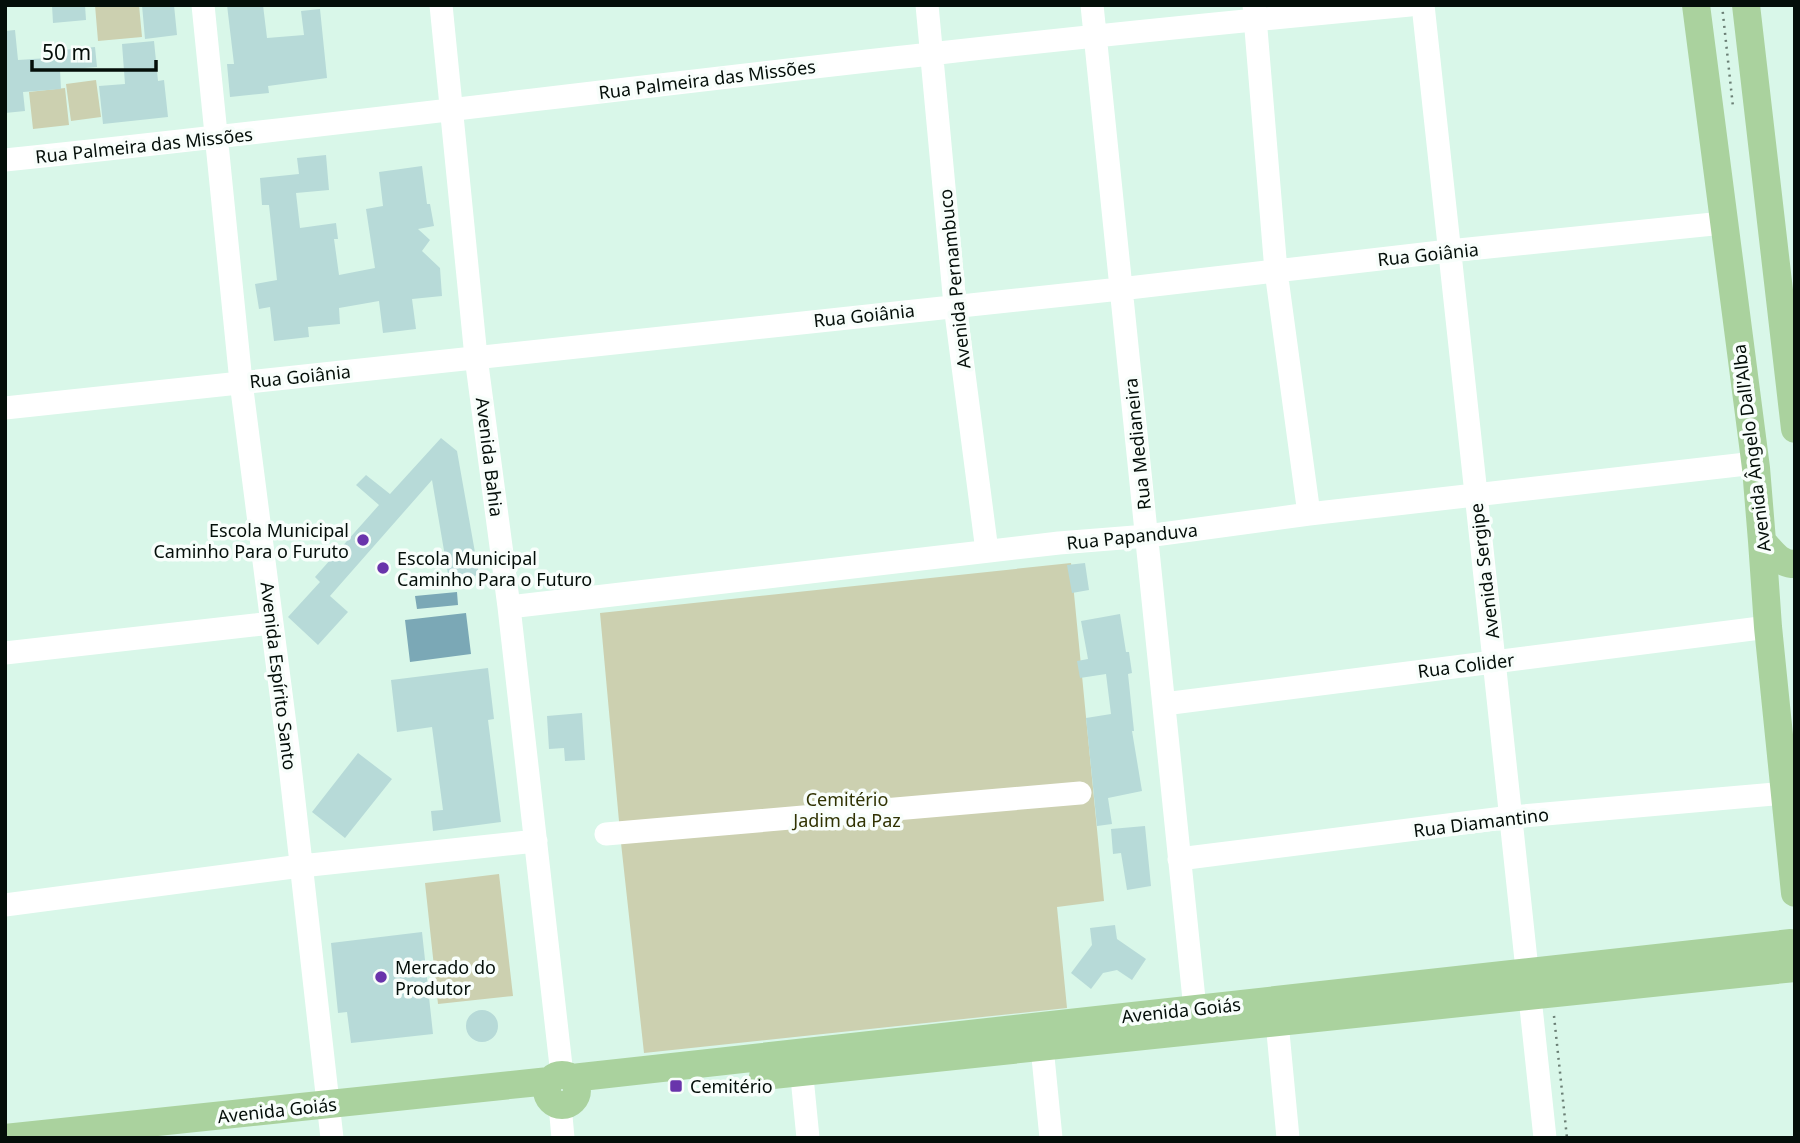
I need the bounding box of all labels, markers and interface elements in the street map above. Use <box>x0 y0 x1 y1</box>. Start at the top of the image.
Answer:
scale bar <box>32 28 156 72</box>
text: 50 m <box>42 38 91 66</box>
street label: Rua Palmeira das Missões <box>597 54 817 104</box>
street label: Rua Palmeira das Missões <box>34 122 254 168</box>
street label: Avenida Pernambuco <box>933 188 975 370</box>
street label: Rua Goiânia <box>1376 237 1480 271</box>
street label: Rua Goiânia <box>812 298 916 332</box>
street label: Avenida Ângelo Dall'Alba <box>1726 343 1776 553</box>
street label: Rua Goiânia <box>248 359 352 393</box>
street label: Rua Medianeira <box>1118 377 1156 511</box>
street label: Avenida Bahia <box>471 396 509 518</box>
street label: Avenida Sergipe <box>1464 502 1504 640</box>
street label: Rua Papanduva <box>1065 517 1199 555</box>
place label: Escola Municipal Caminho Para o Furuto <box>153 518 349 563</box>
marker: Escola Municipal Caminho Para o Furuto <box>355 532 371 548</box>
place label: Escola Municipal Caminho Para o Futuro <box>397 546 592 591</box>
marker: Escola Municipal Caminho Para o Futuro <box>375 560 391 576</box>
street label: Avenida Espírito Santo <box>256 581 302 771</box>
street label: Rua Colider <box>1416 647 1516 683</box>
park label: Cemitério Jadim da Paz <box>791 787 901 832</box>
street label: Rua Diamantino <box>1412 802 1550 842</box>
place label: Mercado do Produtor <box>395 955 496 1000</box>
marker: Mercado do Produtor <box>373 969 389 985</box>
street label: Avenida Goiás <box>1120 992 1242 1028</box>
place label: Cemitério <box>690 1074 773 1098</box>
marker: Cemitério <box>668 1078 684 1094</box>
street label: Avenida Goiás <box>216 1092 338 1128</box>

